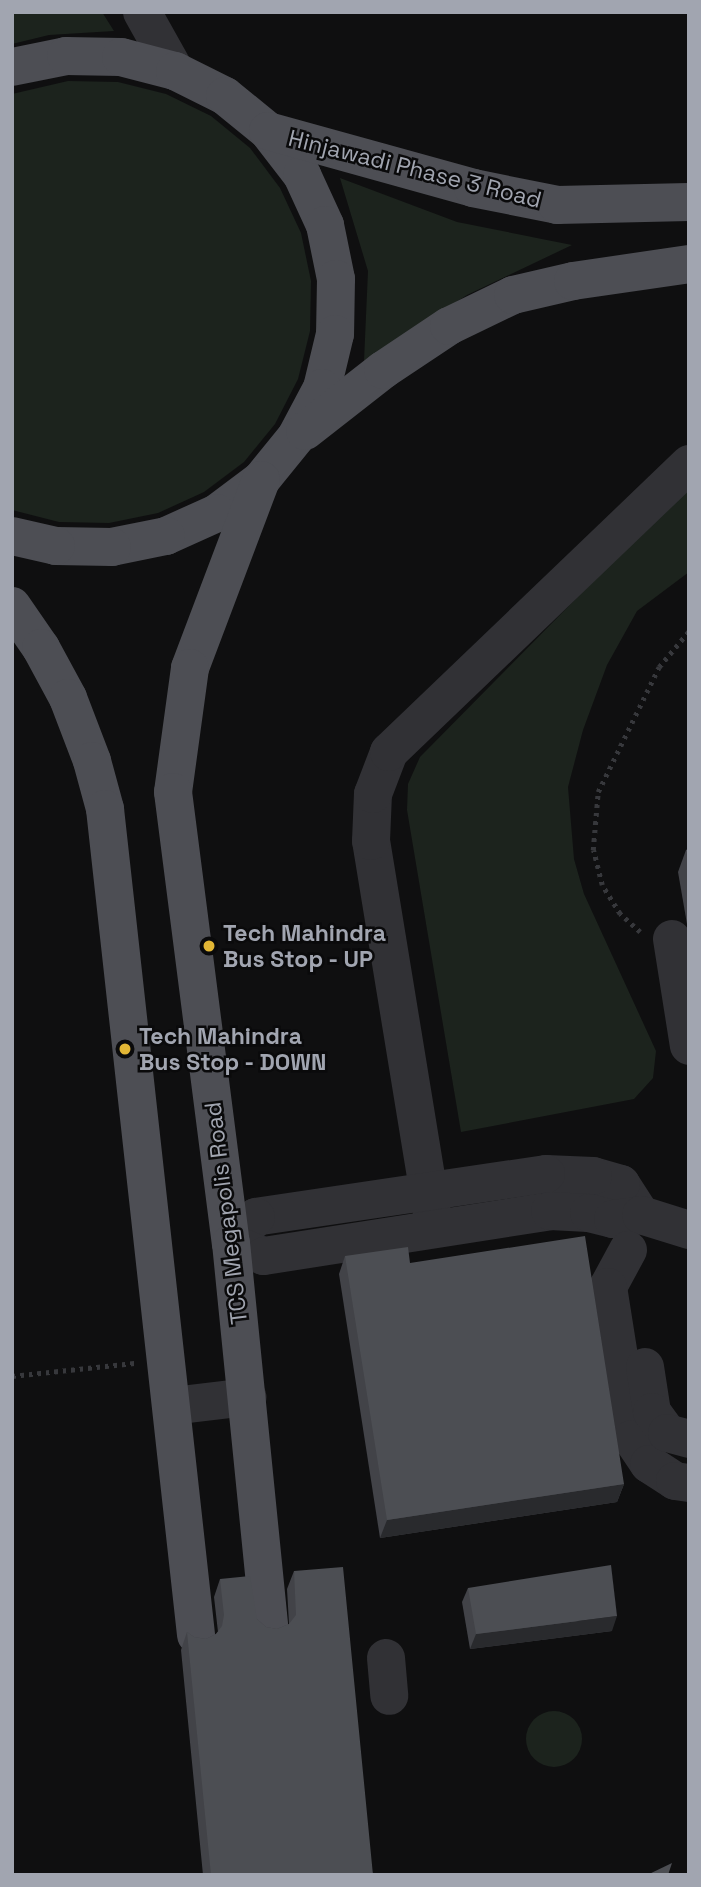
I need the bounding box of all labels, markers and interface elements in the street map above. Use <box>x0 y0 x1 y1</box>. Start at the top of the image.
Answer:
street label: Hinjawadi Phase 3 Road <box>286 124 544 214</box>
place label: Tech Mahindra Bus Stop - UP <box>223 919 386 973</box>
marker: Tech Mahindra Bus Stop - UP <box>201 938 217 954</box>
place label: Tech Mahindra Bus Stop - DOWN <box>139 1022 328 1076</box>
marker: Tech Mahindra Bus Stop - DOWN <box>117 1041 133 1057</box>
street label: TCS Megapolis Road <box>199 1100 253 1326</box>

